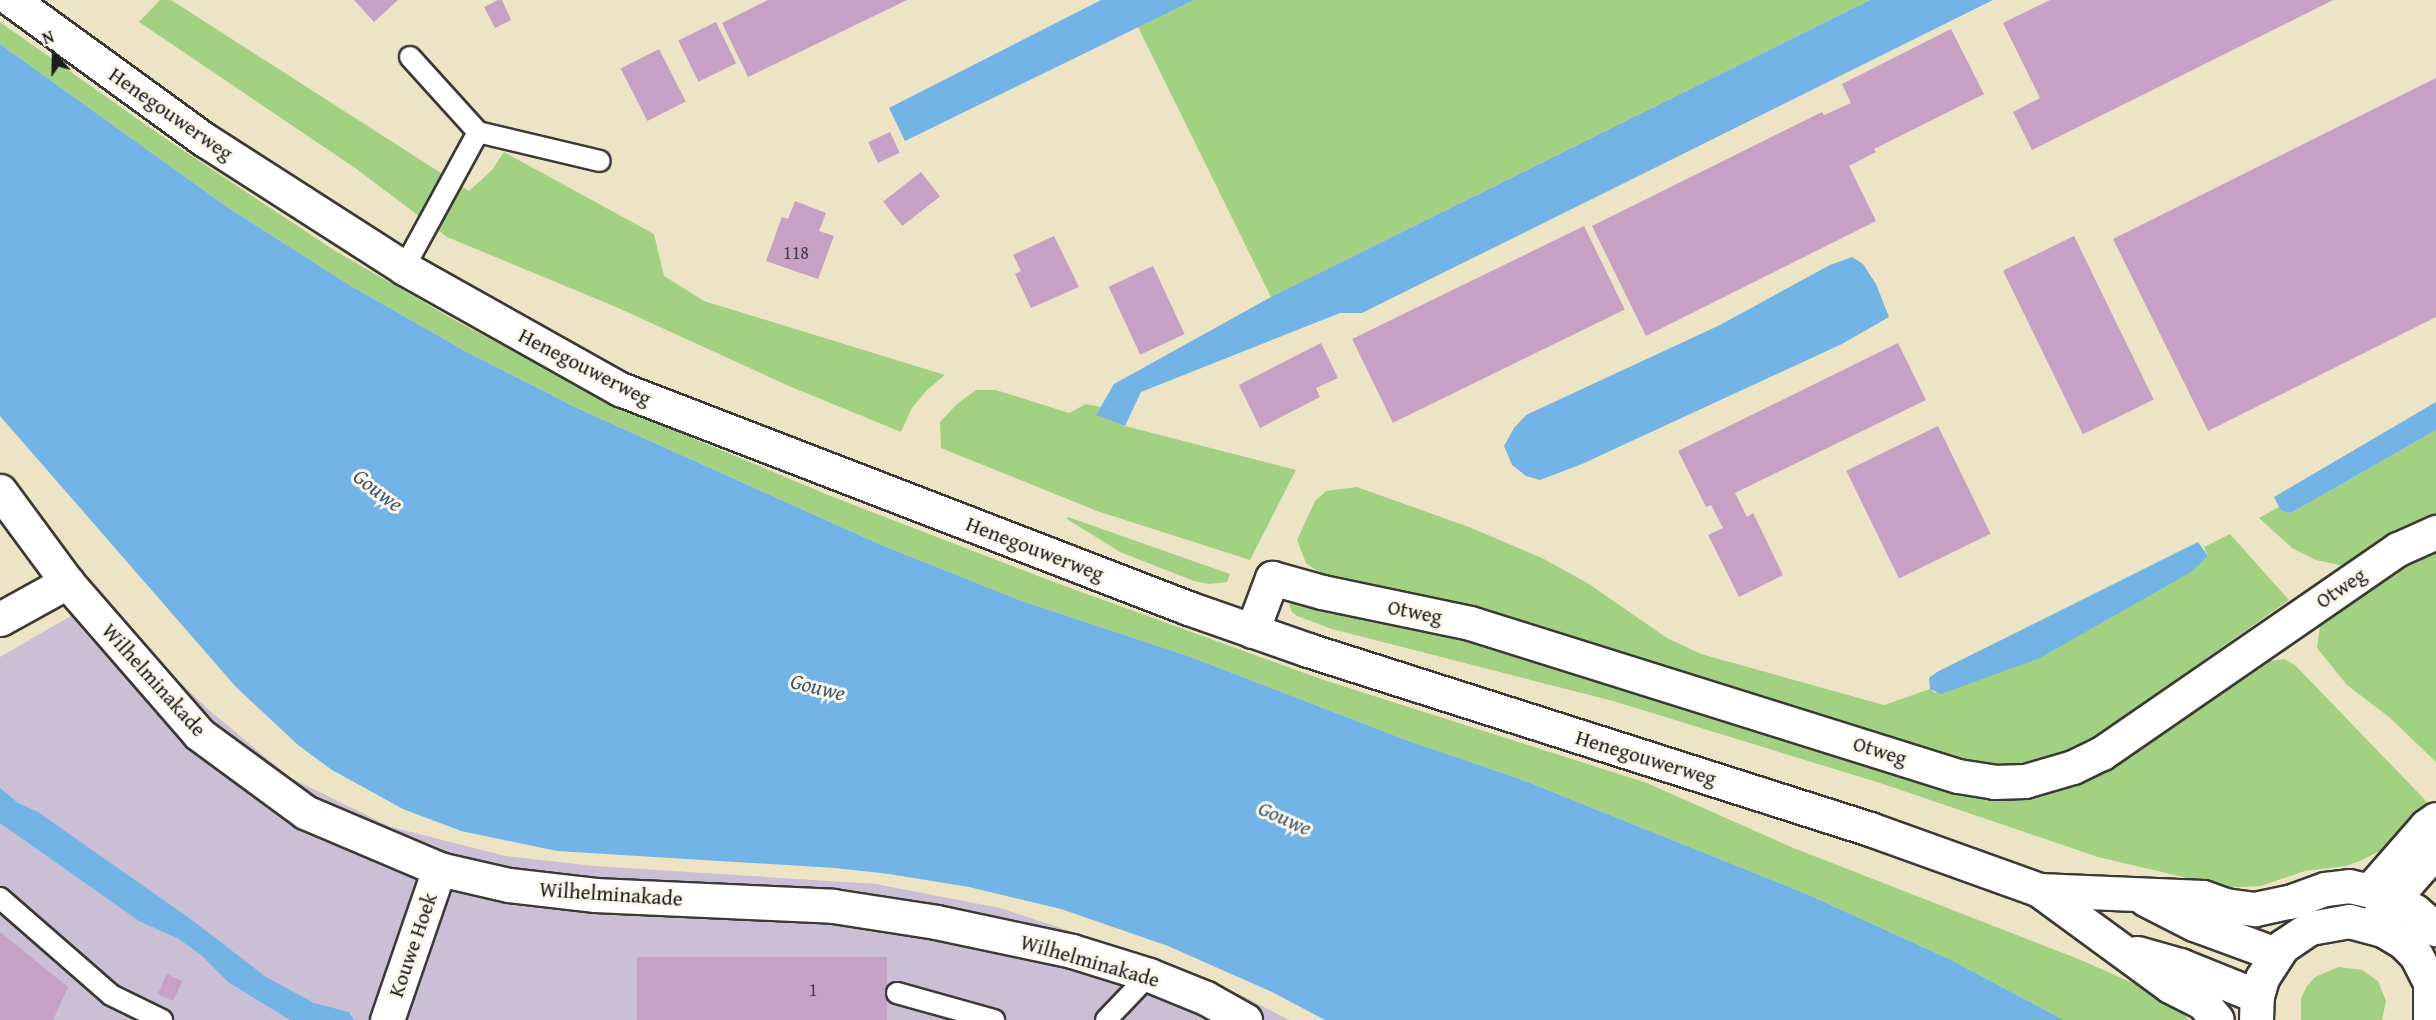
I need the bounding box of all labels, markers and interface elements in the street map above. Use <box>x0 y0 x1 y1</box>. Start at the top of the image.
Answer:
north arrow <box>24 24 84 84</box>
text: N <box>39 24 57 50</box>
street label: Henegouwerweg <box>104 62 238 166</box>
house number: 118 <box>783 242 809 264</box>
street label: Henegouwerweg <box>514 323 656 411</box>
water label: Gouwe <box>348 463 408 517</box>
street label: Henegouwerweg <box>962 511 1108 587</box>
street label: Otweg <box>2311 562 2371 614</box>
street label: Otweg <box>1386 594 1444 630</box>
street label: Wilhelminakade <box>97 618 211 742</box>
water label: Gouwe <box>788 667 848 707</box>
street label: Henegouwerweg <box>1573 725 1719 791</box>
street label: Otweg <box>1850 731 1910 771</box>
water label: Gouwe <box>1254 795 1316 841</box>
street label: Wilhelminakade <box>538 876 684 912</box>
street label: Kouwe Hoek <box>383 890 443 1000</box>
street label: Wilhelminakade <box>1018 929 1162 993</box>
house number: 1 <box>809 979 817 1001</box>

